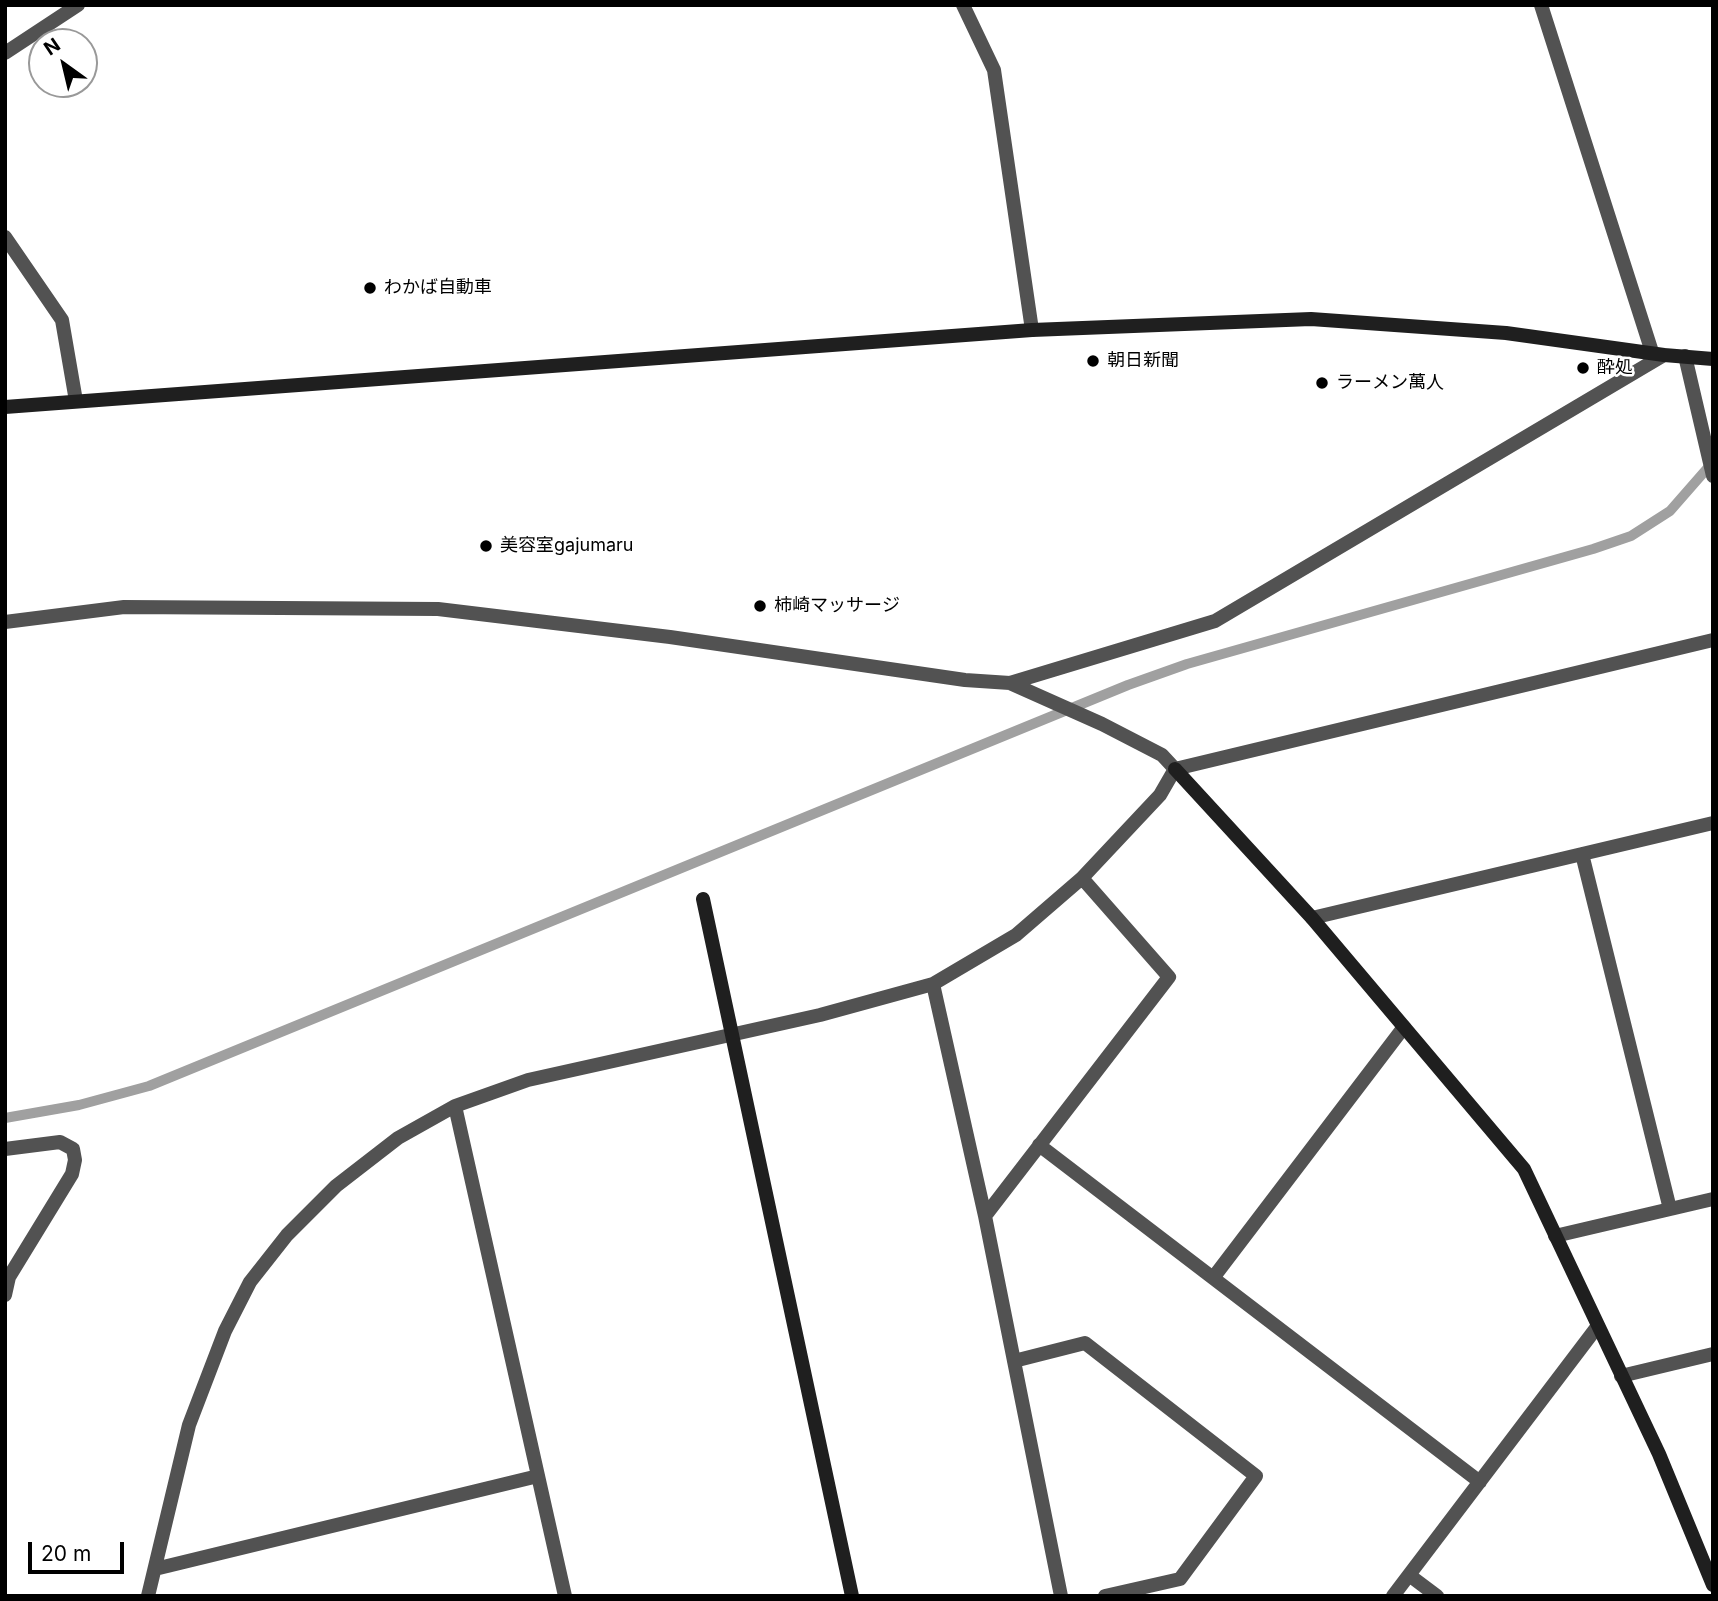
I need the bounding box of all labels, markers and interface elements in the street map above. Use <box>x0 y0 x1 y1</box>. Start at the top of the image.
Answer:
north arrow <box>28 28 98 98</box>
text: N <box>40 33 65 60</box>
place label: わかば自動車 <box>384 277 492 299</box>
marker: わかば自動車 <box>362 280 378 296</box>
place label: 朝日新聞 <box>1107 350 1179 372</box>
marker: 朝日新聞 <box>1085 353 1101 369</box>
place label: 酔処 <box>1597 357 1633 379</box>
marker: 酔処 <box>1575 360 1591 376</box>
place label: ラーメン萬人 <box>1336 372 1444 394</box>
marker: ラーメン萬人 <box>1314 375 1330 391</box>
place label: 美容室gajumaru <box>500 535 633 557</box>
marker: 美容室gajumaru <box>478 538 494 554</box>
place label: 柿崎マッサージ <box>774 595 900 617</box>
marker: 柿崎マッサージ <box>752 598 768 614</box>
scale bar <box>32 1528 128 1572</box>
text: 20 m <box>41 1541 91 1566</box>

